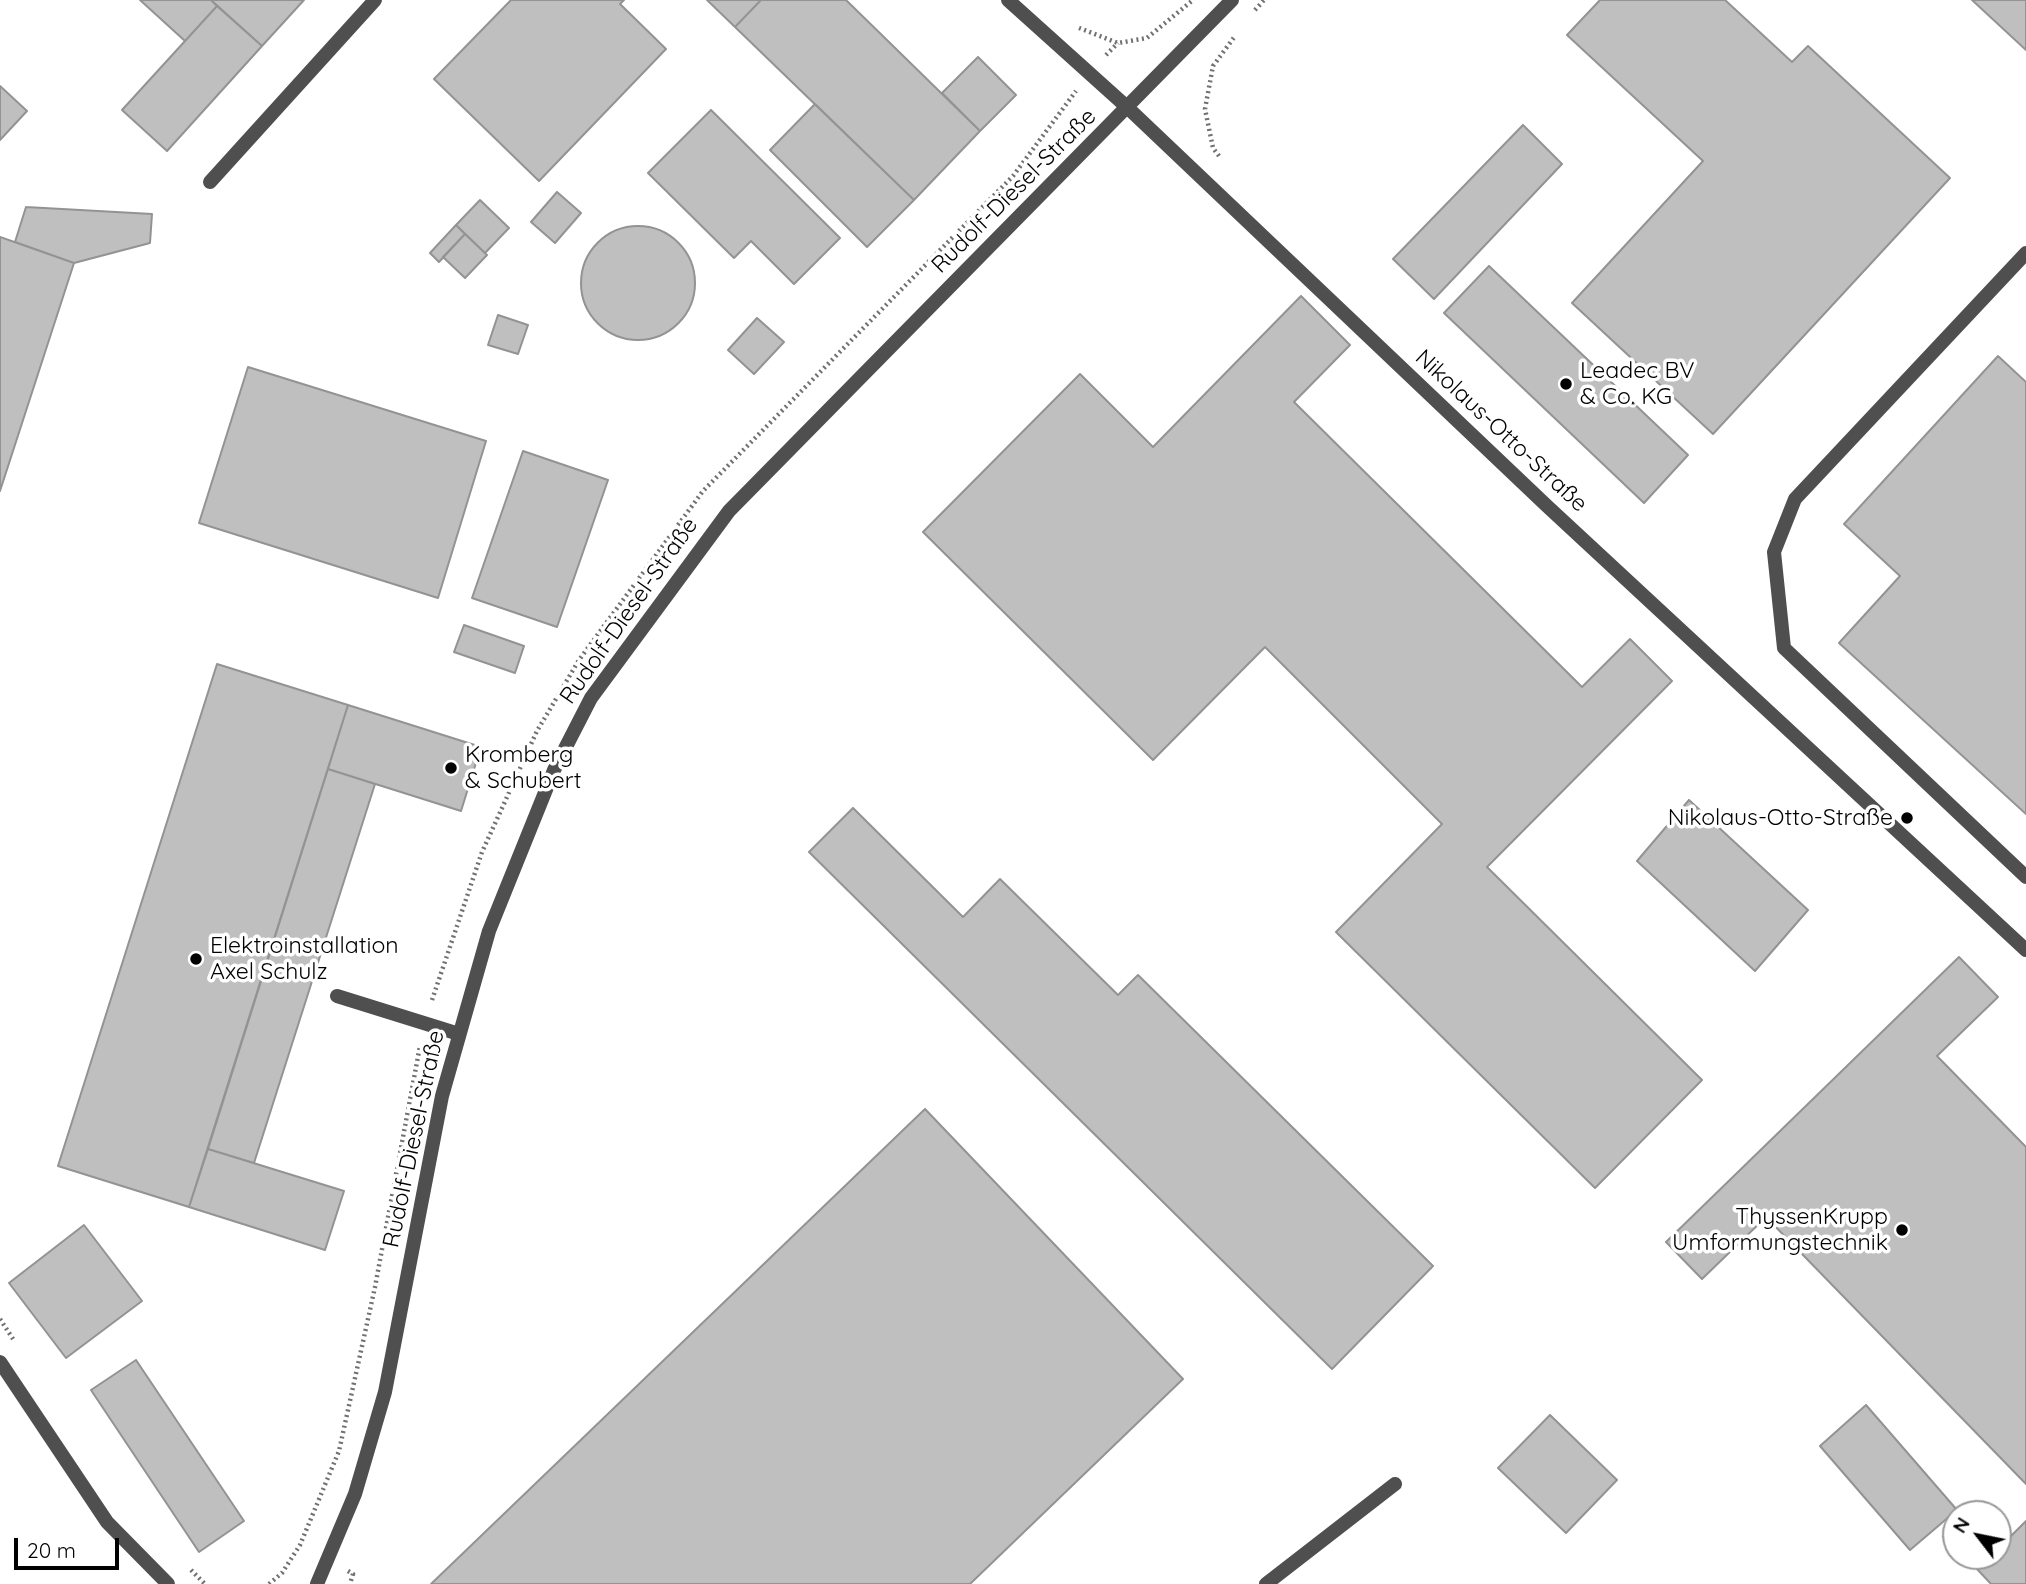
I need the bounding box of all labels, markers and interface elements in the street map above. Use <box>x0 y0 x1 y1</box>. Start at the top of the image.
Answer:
street label: Rudolf-Diesel-Straße <box>926 103 1102 279</box>
street label: Nikolaus-Otto-Straße <box>1409 344 1593 518</box>
place label: Leadec BV & Co. KG <box>1580 357 1694 411</box>
marker: Leadec BV & Co. KG <box>1558 376 1574 392</box>
street label: Rudolf-Diesel-Straße <box>554 512 704 710</box>
place label: Kromberg & Schubert <box>465 741 581 795</box>
marker: Kromberg & Schubert <box>443 760 459 776</box>
place label: Nikolaus-Otto-Straße <box>1668 804 1893 832</box>
marker: Nikolaus-Otto-Straße <box>1899 810 1915 826</box>
place label: Elektroinstallation Axel Schulz <box>210 932 399 986</box>
marker: Elektroinstallation Axel Schulz <box>188 951 204 967</box>
street label: Rudolf-Diesel-Straße <box>377 1028 451 1250</box>
place label: ThyssenKrupp Umformungstechnik <box>1672 1203 1888 1257</box>
marker: ThyssenKrupp Umformungstechnik <box>1894 1222 1910 1238</box>
north arrow <box>1942 1500 2012 1570</box>
text: N <box>1947 1513 1975 1537</box>
scale bar <box>18 1524 122 1568</box>
text: 20 m <box>27 1537 76 1563</box>

